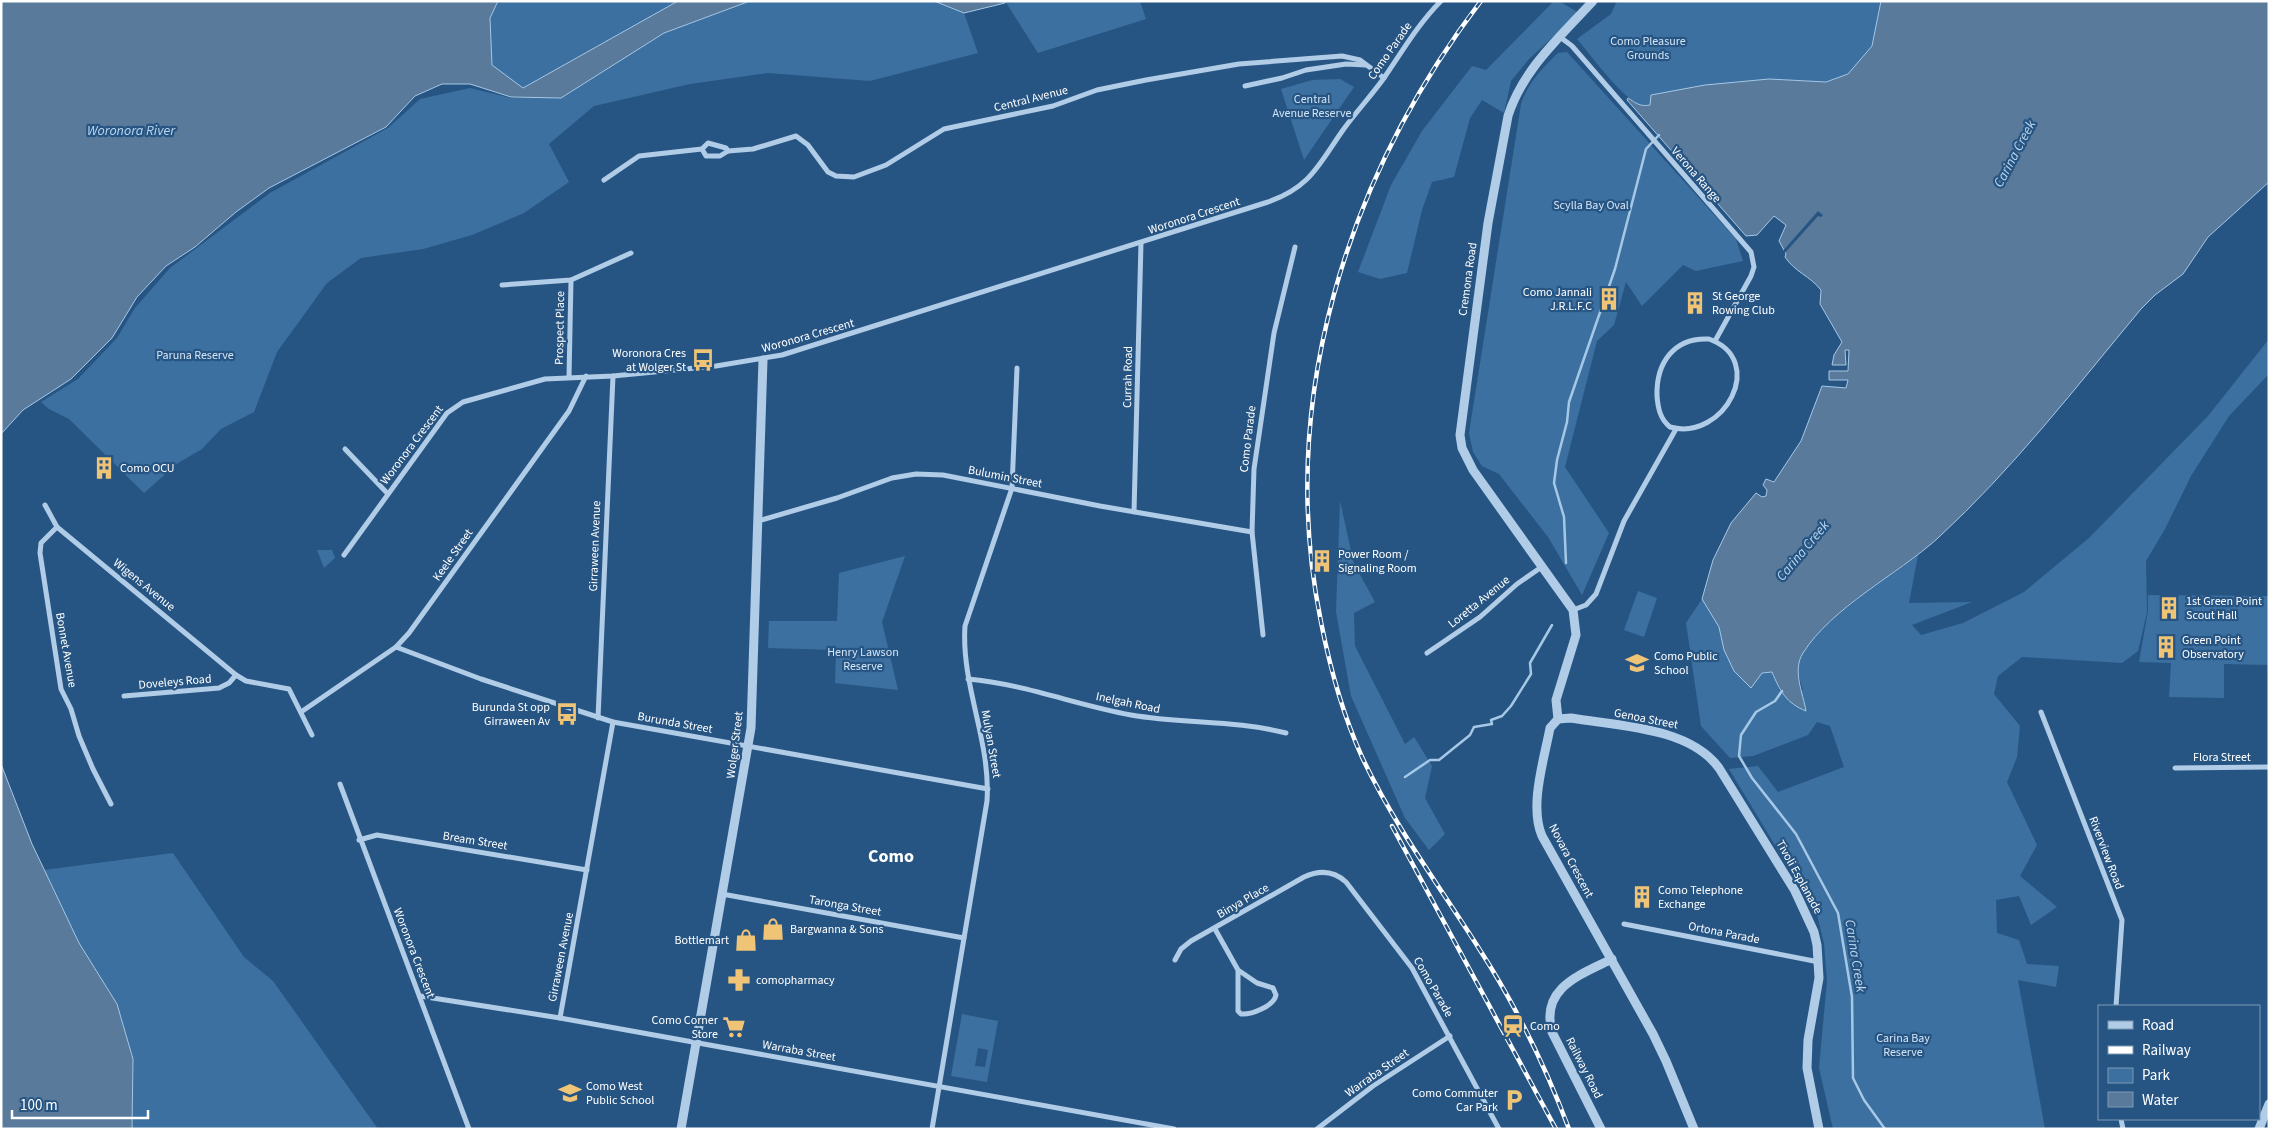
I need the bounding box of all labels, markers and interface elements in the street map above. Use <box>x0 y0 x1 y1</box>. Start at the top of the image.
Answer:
street label: Como Parade <box>1364 19 1416 83</box>
park label: Como Pleasure Grounds <box>1610 33 1686 64</box>
street label: Central Avenue <box>992 82 1070 116</box>
park label: Central Avenue Reserve <box>1272 91 1352 122</box>
water label: Carina Creek <box>1989 117 2041 191</box>
water label: Woronora River <box>87 121 176 141</box>
street label: Verona Range <box>1667 143 1725 207</box>
street label: Woronora Crescent <box>1146 193 1242 239</box>
park label: Scylla Bay Oval <box>1553 197 1629 214</box>
street label: Cremona Road <box>1454 241 1482 317</box>
place label: Como Jannali J.R.L.F.C <box>1523 284 1592 315</box>
building icon: Como Jannali J.R.L.F.C <box>1596 286 1622 312</box>
place label: St George Rowing Club <box>1712 288 1775 319</box>
building icon: St George Rowing Club <box>1682 290 1708 316</box>
street label: Prospect Place <box>551 291 569 365</box>
street label: Woronora Crescent <box>760 315 856 357</box>
place label: Woronora Cres at Wolger St <box>612 345 686 376</box>
street label: Currah Road <box>1119 346 1137 408</box>
park label: Paruna Reserve <box>156 347 234 364</box>
bus stop icon: Woronora Cres at Wolger St <box>690 347 716 373</box>
street label: Woronora Crescent <box>376 402 448 488</box>
street label: Como Parade <box>1235 405 1261 473</box>
building icon: Como OCU <box>91 455 117 481</box>
place label: Como OCU <box>120 460 175 477</box>
street label: Bulumin Street <box>967 461 1043 493</box>
street label: Girraween Avenue <box>585 500 605 592</box>
water label: Carina Creek <box>1772 516 1834 586</box>
street label: Keele Street <box>429 525 477 585</box>
place label: Power Room / Signaling Room <box>1338 546 1417 577</box>
building icon: Power Room / Signaling Room <box>1309 548 1335 574</box>
street label: Wigens Avenue <box>109 555 179 615</box>
street label: Loretta Avenue <box>1444 572 1514 632</box>
place label: 1st Green Point Scout Hall <box>2186 593 2262 624</box>
building icon: 1st Green Point Scout Hall <box>2156 595 2182 621</box>
street label: Bonnet Avenue <box>51 611 81 689</box>
place label: Green Point Observatory <box>2182 632 2244 663</box>
building icon: Green Point Observatory <box>2153 634 2179 660</box>
park label: Henry Lawson Reserve <box>827 644 899 675</box>
place label: Como Public School <box>1654 648 1718 679</box>
school or university icon: Como Public School <box>1624 650 1650 676</box>
street label: Doveleys Road <box>138 670 212 694</box>
street label: Inelgah Road <box>1094 688 1162 718</box>
place label: Burunda St opp Girraween Av <box>472 699 550 730</box>
bus stop icon: Burunda St opp Girraween Av <box>554 701 580 727</box>
street label: Genoa Street <box>1613 704 1679 734</box>
street label: Burunda Street <box>636 708 714 738</box>
street label: Mulyan Street <box>977 709 1005 779</box>
street label: Wolger Street <box>722 710 748 780</box>
street label: Flora Street <box>2193 749 2251 766</box>
street label: Riverview Road <box>2084 814 2128 892</box>
street label: Novara Crescent <box>1544 821 1598 901</box>
street label: Bream Street <box>441 827 509 855</box>
street label: Tivoli Esplanade <box>1772 837 1826 917</box>
district label: Como <box>868 844 914 869</box>
street label: Binya Place <box>1214 879 1272 923</box>
place label: Como Telephone Exchange <box>1658 882 1743 913</box>
building icon: Como Telephone Exchange <box>1629 884 1655 910</box>
street label: Taronga Street <box>808 891 882 921</box>
street label: Woronora Crescent <box>389 905 439 1001</box>
street label: Girraween Avenue <box>544 911 578 1003</box>
shop icon: Bargwanna & Sons <box>760 916 786 942</box>
street label: Ortona Parade <box>1687 918 1761 948</box>
water label: Carina Creek <box>1839 918 1871 994</box>
place label: Bargwanna & Sons <box>790 921 884 938</box>
shop icon: Bottlemart <box>733 927 759 953</box>
place label: Bottlemart <box>675 932 729 949</box>
street label: Como Parade <box>1409 954 1457 1020</box>
pharmacy icon: comopharmacy <box>726 967 752 993</box>
place label: comopharmacy <box>756 972 835 989</box>
legend <box>2098 1005 2260 1120</box>
place label: Como Corner Store <box>652 1012 719 1043</box>
station icon: Como <box>1500 1013 1526 1039</box>
supermarket icon: Como Corner Store <box>721 1014 747 1040</box>
text: Road <box>2142 1015 2174 1036</box>
place label: Como <box>1530 1018 1560 1035</box>
park label: Carina Bay Reserve <box>1876 1030 1930 1061</box>
street label: Railway Road <box>1561 1034 1607 1102</box>
street label: Warraba Street <box>761 1036 837 1066</box>
text: Railway <box>2142 1040 2191 1061</box>
street label: Warraba Street <box>1342 1045 1412 1101</box>
text: Park <box>2142 1065 2171 1086</box>
place label: Como West Public School <box>586 1078 654 1109</box>
school or university icon: Como West Public School <box>557 1080 583 1106</box>
place label: Como Commuter Car Park <box>1412 1085 1499 1116</box>
parking icon: Como Commuter Car Park <box>1501 1087 1527 1113</box>
scale bar <box>12 1088 149 1120</box>
text: Water <box>2142 1090 2179 1111</box>
text: 100 m <box>20 1095 58 1116</box>

